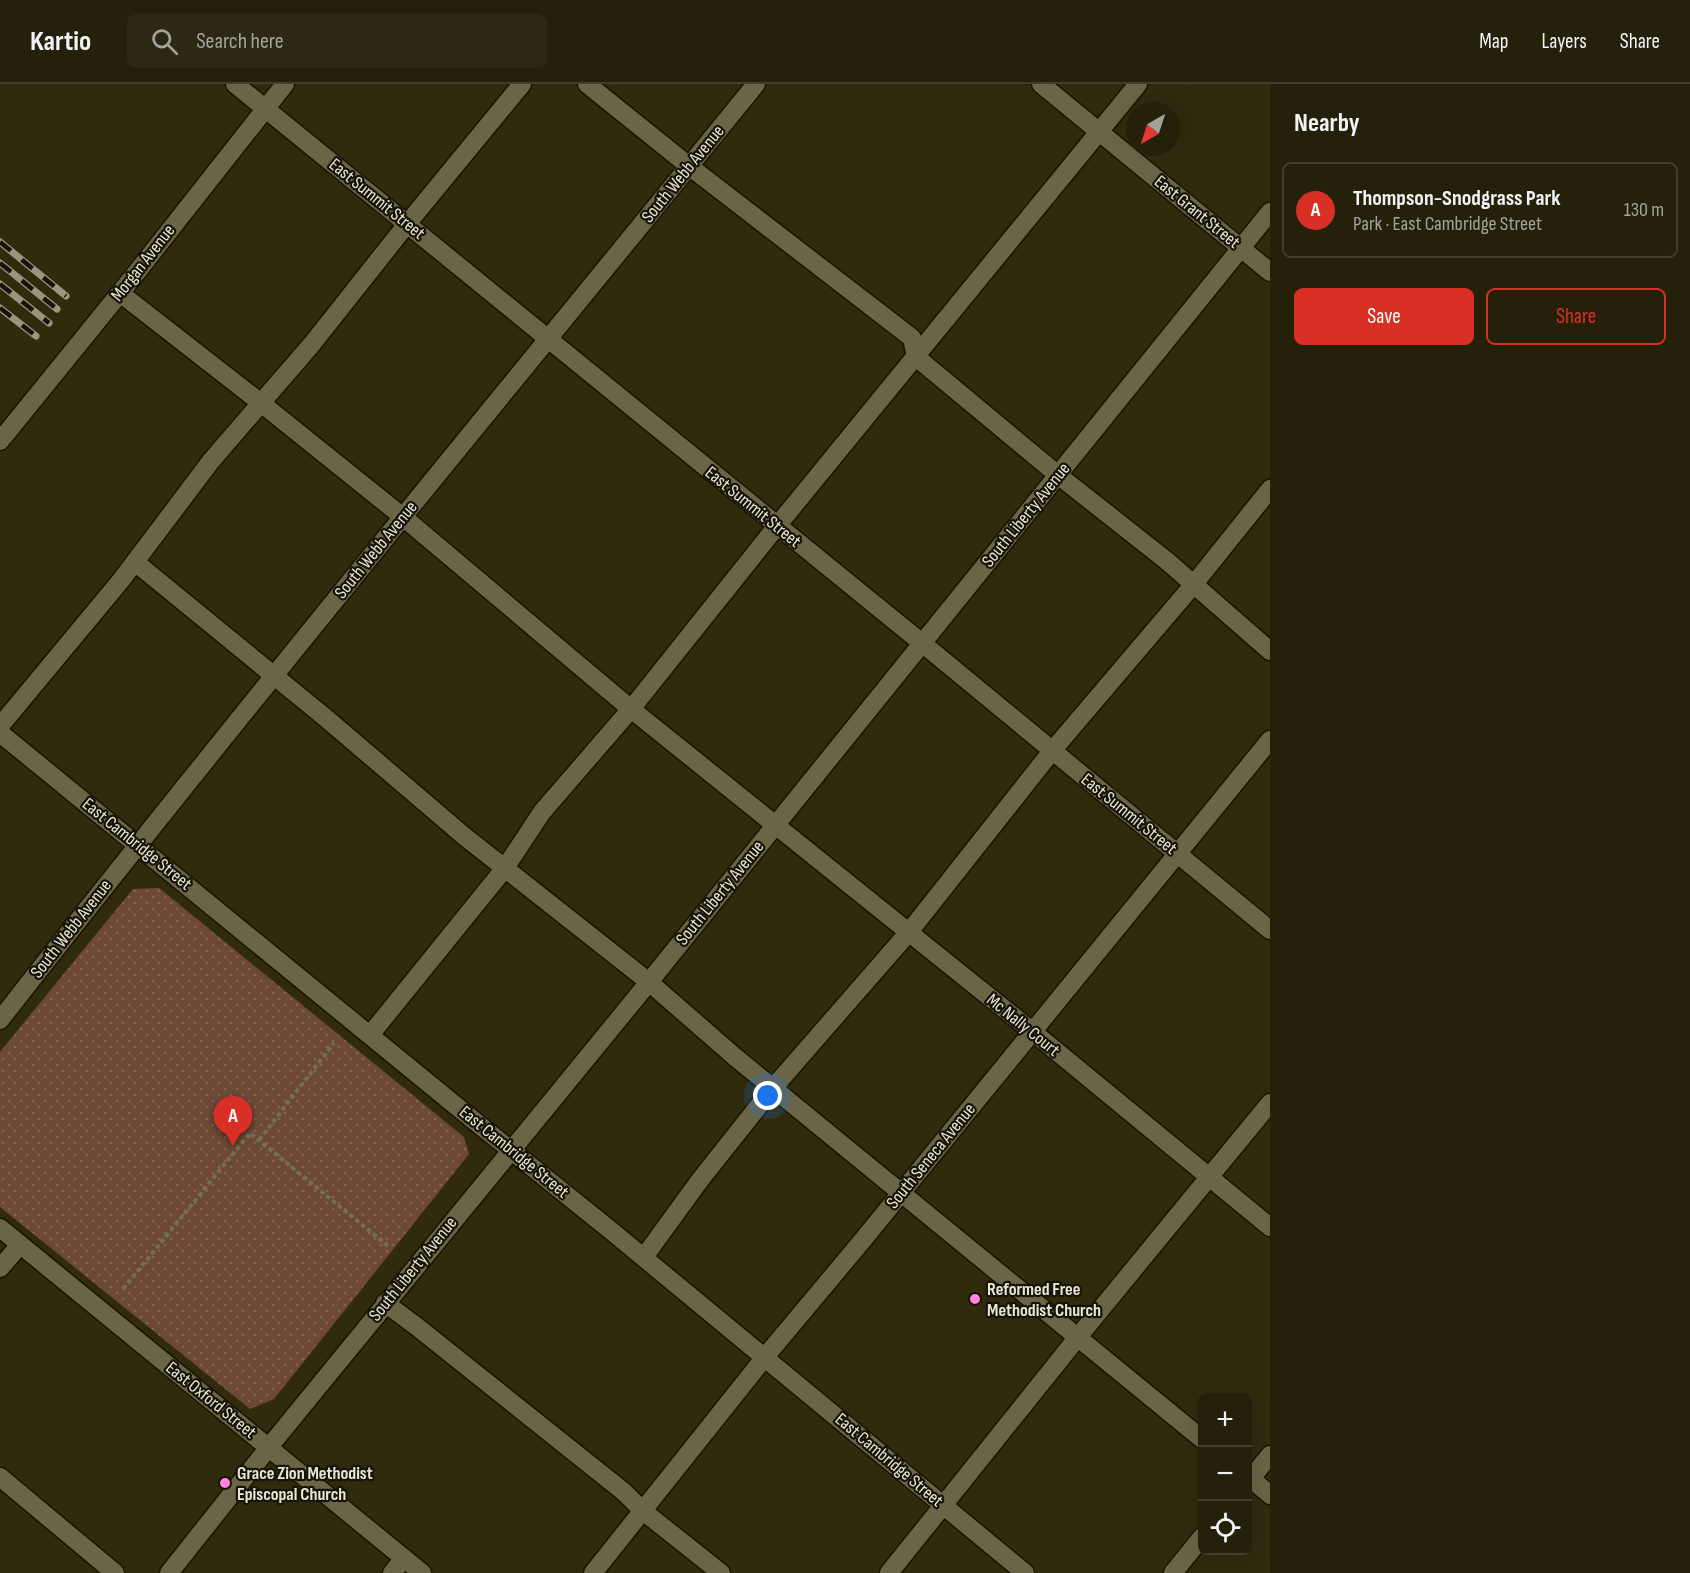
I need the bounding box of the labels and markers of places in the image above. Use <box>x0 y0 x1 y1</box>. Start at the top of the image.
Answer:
pin: A <box>214 1096 252 1146</box>
place label: Reformed Free Methodist Church <box>987 1279 1101 1321</box>
marker: Reformed Free Methodist Church <box>968 1292 982 1306</box>
place label: Grace Zion Methodist Episcopal Church <box>237 1463 373 1505</box>
marker: Grace Zion Methodist Episcopal Church <box>218 1476 232 1490</box>

